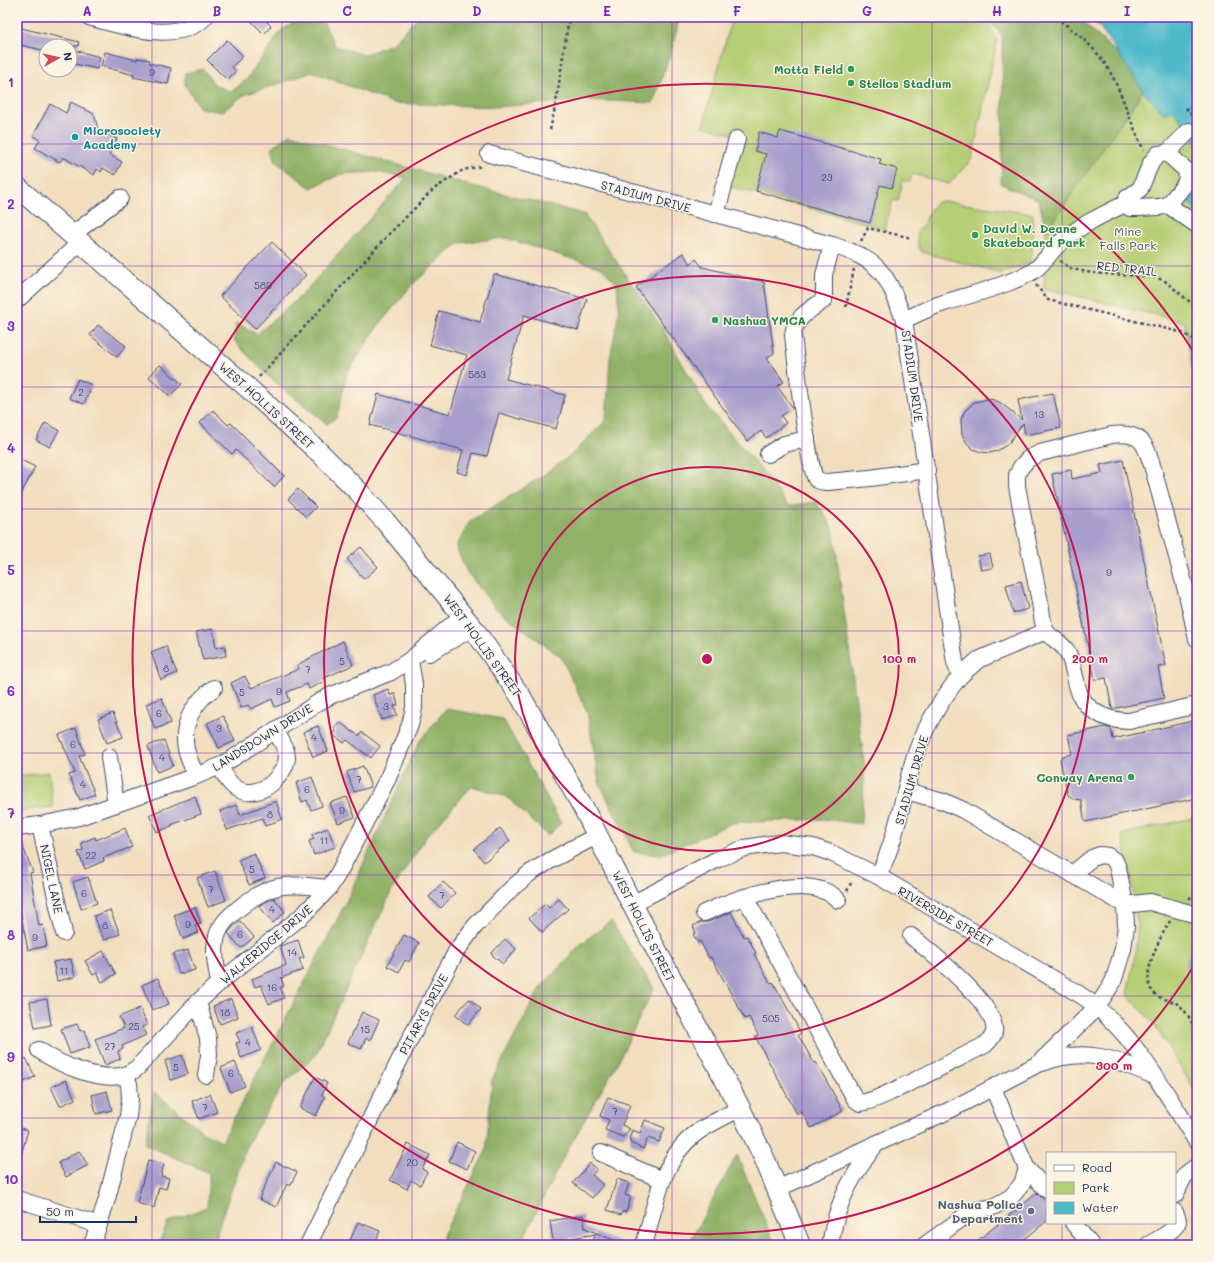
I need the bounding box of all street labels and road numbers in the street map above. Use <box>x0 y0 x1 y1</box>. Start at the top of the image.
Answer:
street label: STADIUM DRIVE <box>599 176 693 216</box>
street label: RED TRAIL <box>1096 257 1159 279</box>
street label: STADIUM DRIVE <box>899 329 927 423</box>
street label: WEST HOLLIS STREET <box>216 358 318 452</box>
street label: WEST HOLLIS STREET <box>440 591 526 700</box>
street label: LANDSDOWN DRIVE <box>209 700 315 774</box>
street label: STADIUM DRIVE <box>891 733 931 827</box>
street label: NIGEL LANE <box>37 843 67 915</box>
street label: WEST HOLLIS STREET <box>609 868 679 985</box>
street label: RIVERSIDE STREET <box>895 882 997 950</box>
street label: WALKERIDGE DRIVE <box>216 901 316 987</box>
street label: PITARYS DRIVE <box>395 971 451 1057</box>

